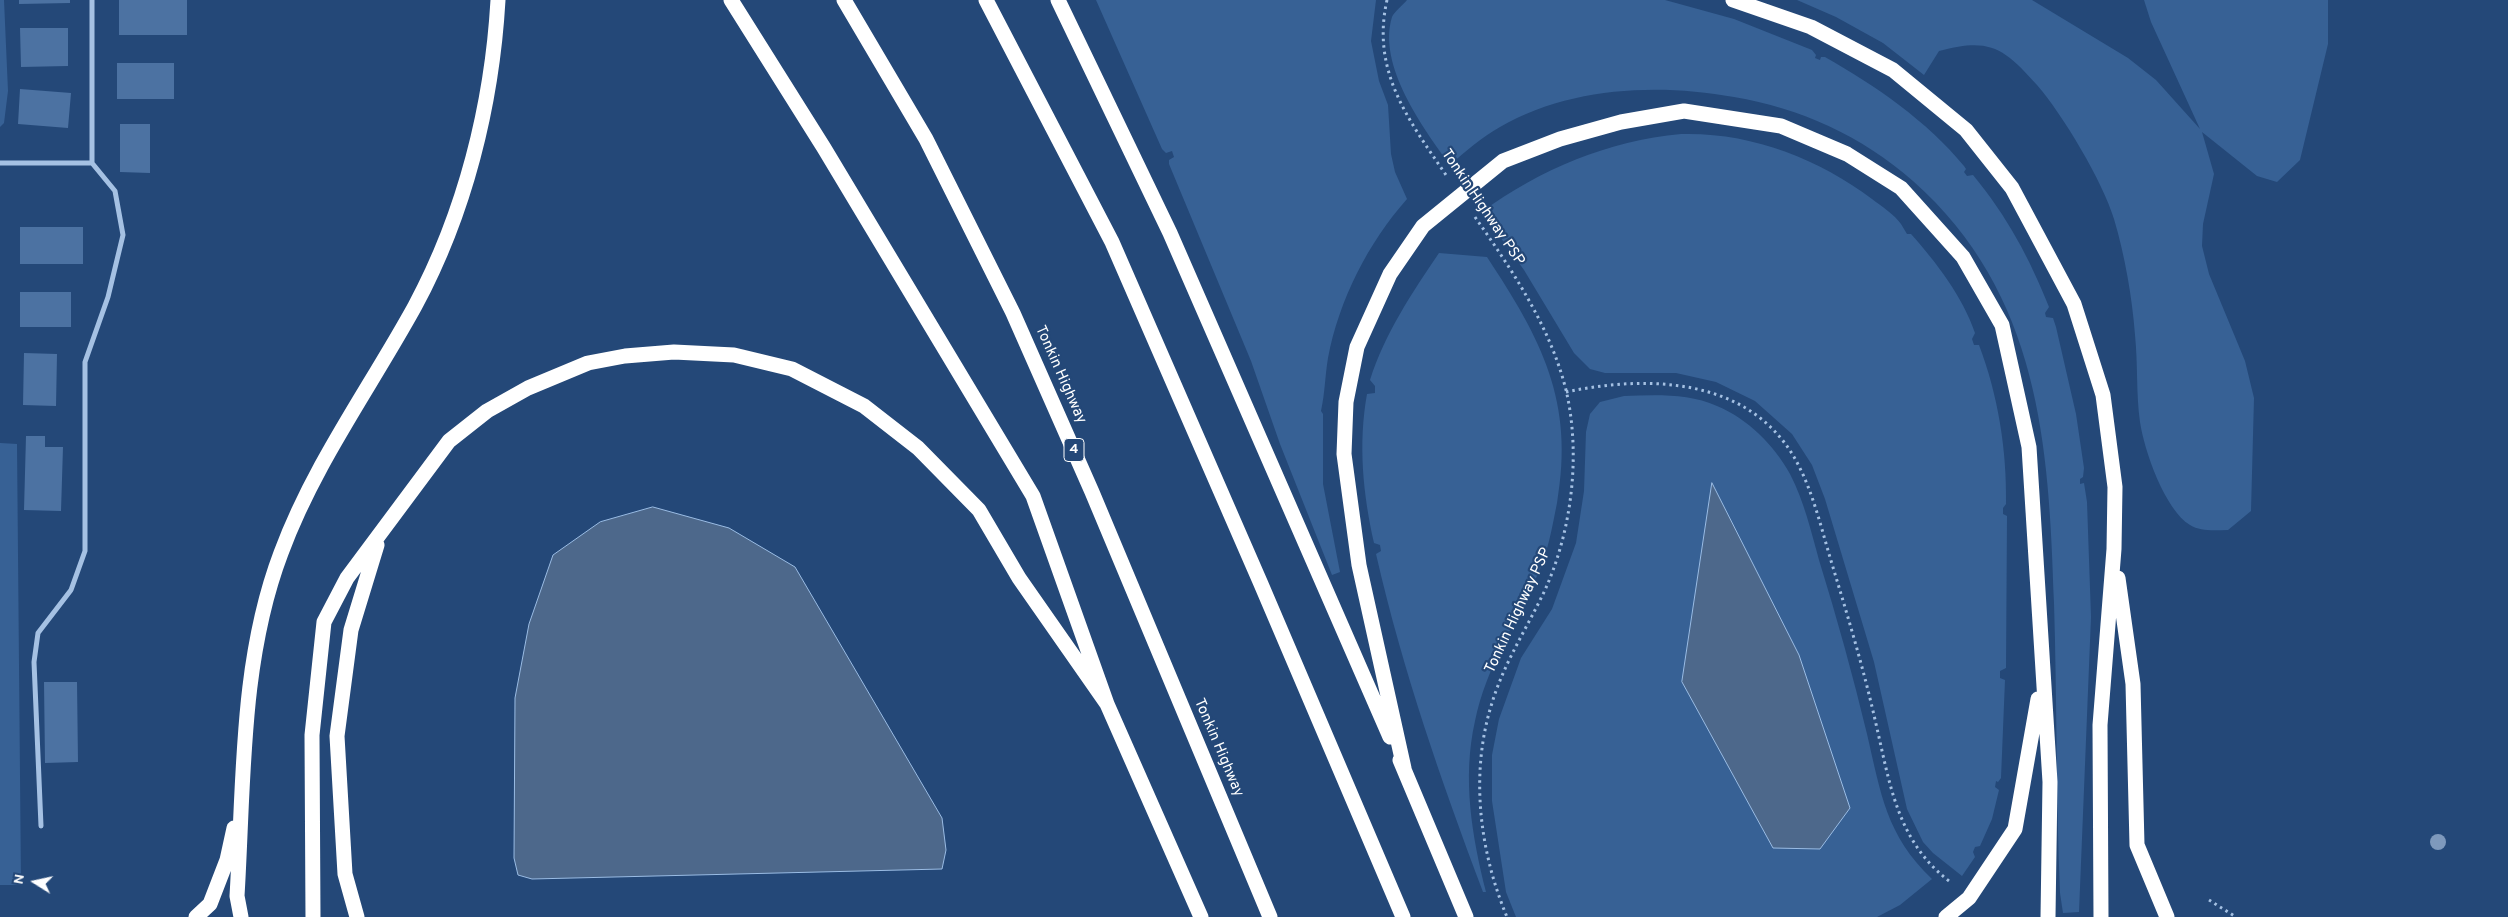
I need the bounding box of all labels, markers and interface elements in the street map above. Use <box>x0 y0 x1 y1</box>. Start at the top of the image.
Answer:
street label: Tonkin Highway PSP <box>1436 146 1528 270</box>
street label: Tonkin Highway <box>1030 323 1090 427</box>
road number: 4 <box>1064 438 1084 462</box>
street label: Tonkin Highway PSP <box>1482 545 1556 677</box>
street label: Tonkin Highway <box>1189 696 1247 800</box>
north arrow <box>10 857 60 907</box>
text: N <box>10 873 29 886</box>

